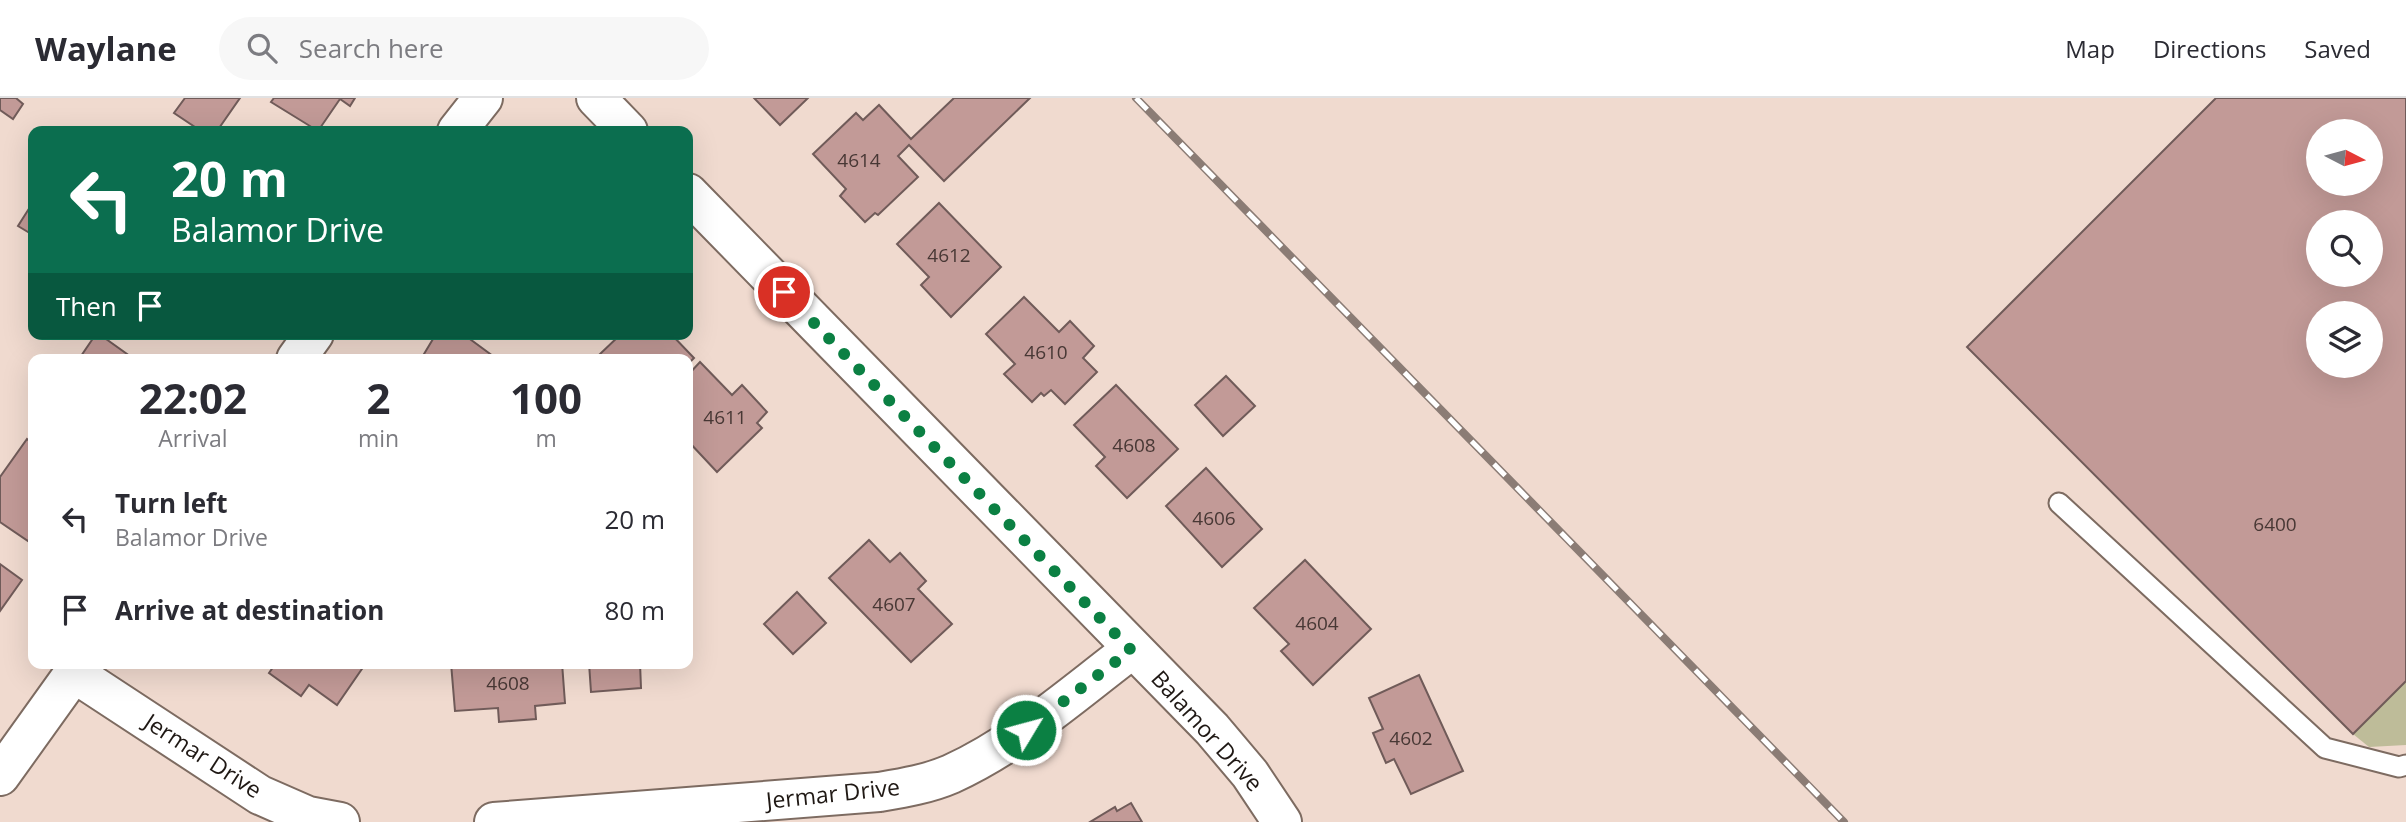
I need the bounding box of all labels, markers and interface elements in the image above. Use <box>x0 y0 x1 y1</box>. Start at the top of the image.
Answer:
search box <box>219 17 709 80</box>
text: Waylane <box>35 26 177 71</box>
icon: search <box>243 29 281 67</box>
text: Search here <box>299 30 444 66</box>
text: Map <box>2065 32 2115 65</box>
text: Directions <box>2153 32 2266 65</box>
text: Saved <box>2304 32 2371 65</box>
north arrow <box>2306 119 2384 196</box>
map controls <box>2306 119 2383 378</box>
text: 20 m <box>171 145 288 211</box>
house number: 4614 <box>837 147 881 173</box>
icon: left <box>56 154 147 245</box>
text: Balamor Drive <box>171 208 384 251</box>
button: search <box>2306 210 2383 287</box>
house number: 4612 <box>927 242 971 268</box>
pin <box>754 262 814 322</box>
icon: arrive <box>765 273 803 311</box>
icon: arrive <box>131 287 169 325</box>
text: Then <box>56 288 117 324</box>
button: layers <box>2306 301 2383 378</box>
house number: 4610 <box>1024 339 1068 365</box>
text: 22:02 <box>139 369 247 426</box>
text: 2 <box>366 369 391 426</box>
text: 100 <box>510 369 582 426</box>
house number: 4611 <box>703 404 747 430</box>
text: Arrival <box>158 422 228 454</box>
text: min <box>358 422 399 454</box>
text: m <box>535 422 557 454</box>
house number: 4608 <box>1112 432 1156 458</box>
text: Turn left <box>115 485 227 521</box>
icon: left <box>56 500 94 538</box>
text: 20 m <box>604 501 665 537</box>
house number: 4606 <box>1192 505 1236 531</box>
house number: 6400 <box>2253 511 2297 537</box>
text: Balamor Drive <box>115 521 268 553</box>
icon: arrive <box>56 591 94 629</box>
house number: 4607 <box>872 591 916 617</box>
text: Arrive at destination <box>115 592 384 628</box>
text: 80 m <box>604 592 665 628</box>
house number: 4604 <box>1295 610 1339 636</box>
street label: Balamor Drive <box>1145 663 1271 798</box>
house number: 4608 <box>486 670 530 696</box>
position arrow <box>989 693 1063 767</box>
street label: Jermar Drive <box>137 704 269 805</box>
house number: 4602 <box>1389 725 1433 751</box>
street label: Jermar Drive <box>762 770 901 816</box>

